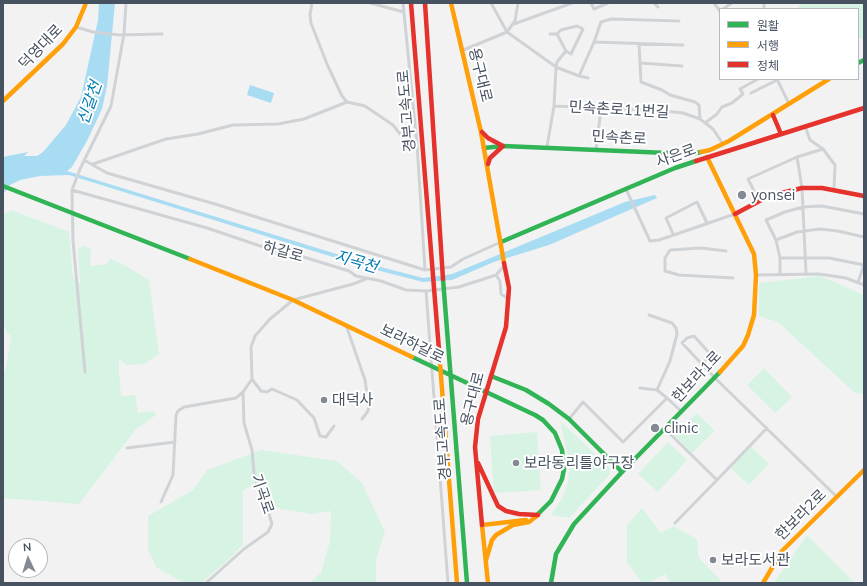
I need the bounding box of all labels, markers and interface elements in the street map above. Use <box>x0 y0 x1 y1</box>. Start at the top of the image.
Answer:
legend <box>719 8 859 80</box>
text: 원활 <box>757 18 779 33</box>
street label: 덕영대로 <box>15 21 67 73</box>
text: 서행 <box>757 38 779 53</box>
street label: 용구대로 <box>465 46 495 104</box>
text: 정체 <box>757 58 779 73</box>
street label: 경부고속도로 <box>394 69 420 153</box>
water label: 신갈천 <box>74 79 106 127</box>
street label: 민속촌로11번길 <box>568 98 670 122</box>
street label: 민속촌로 <box>591 128 647 148</box>
street label: 사은로 <box>653 140 699 172</box>
place label: yonsei <box>751 186 795 204</box>
marker: yonsei <box>736 189 748 201</box>
street label: 하갈로 <box>261 238 305 266</box>
water label: 지곡천 <box>332 247 380 277</box>
street label: 보라하갈로 <box>377 321 447 367</box>
street label: 한보라1로 <box>669 347 725 407</box>
street label: 용구대로 <box>458 370 488 428</box>
place label: 대덕사 <box>332 391 373 409</box>
marker: 대덕사 <box>319 395 329 405</box>
street label: 경부고속도로 <box>431 397 455 481</box>
place label: clinic <box>664 419 698 437</box>
marker: clinic <box>649 422 661 434</box>
place label: 보라동리틀야구장 <box>524 454 634 472</box>
marker: 보라동리틀야구장 <box>511 458 521 468</box>
street label: 기곡로 <box>247 471 277 517</box>
street label: 한보라2로 <box>772 486 830 544</box>
north arrow <box>8 538 48 578</box>
text: N <box>23 540 32 554</box>
place label: 보라도서관 <box>721 551 790 569</box>
marker: 보라도서관 <box>708 555 718 565</box>

